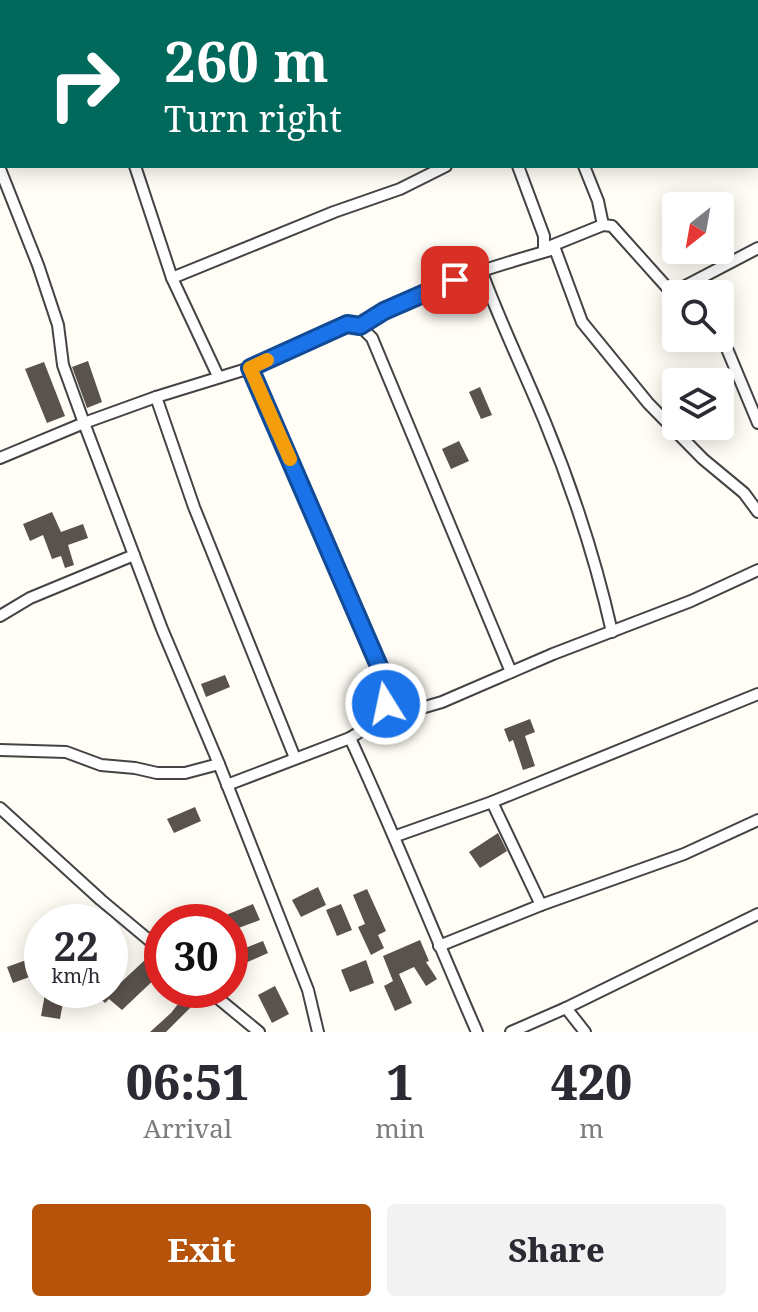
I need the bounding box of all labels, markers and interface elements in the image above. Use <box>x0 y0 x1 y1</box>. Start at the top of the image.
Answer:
text: 260 m <box>164 22 329 98</box>
icon: right <box>32 32 136 136</box>
text: Turn right <box>164 94 342 143</box>
north arrow <box>662 192 734 264</box>
map controls <box>662 192 734 440</box>
pin <box>421 246 489 314</box>
icon: arrive <box>433 258 477 302</box>
button: search <box>662 280 734 352</box>
button: layers <box>662 368 734 440</box>
position arrow <box>344 662 428 746</box>
speed limit sign: 30 <box>144 904 248 1008</box>
text: 22 <box>53 918 99 973</box>
text: km/h <box>51 962 101 989</box>
text: 06:51 <box>126 1049 250 1114</box>
text: 1 <box>386 1049 414 1114</box>
text: 420 <box>551 1049 632 1114</box>
text: Arrival <box>143 1110 232 1146</box>
text: min <box>375 1110 425 1146</box>
text: m <box>579 1110 604 1146</box>
button: Exit <box>32 1204 371 1296</box>
button: Share <box>387 1204 726 1296</box>

